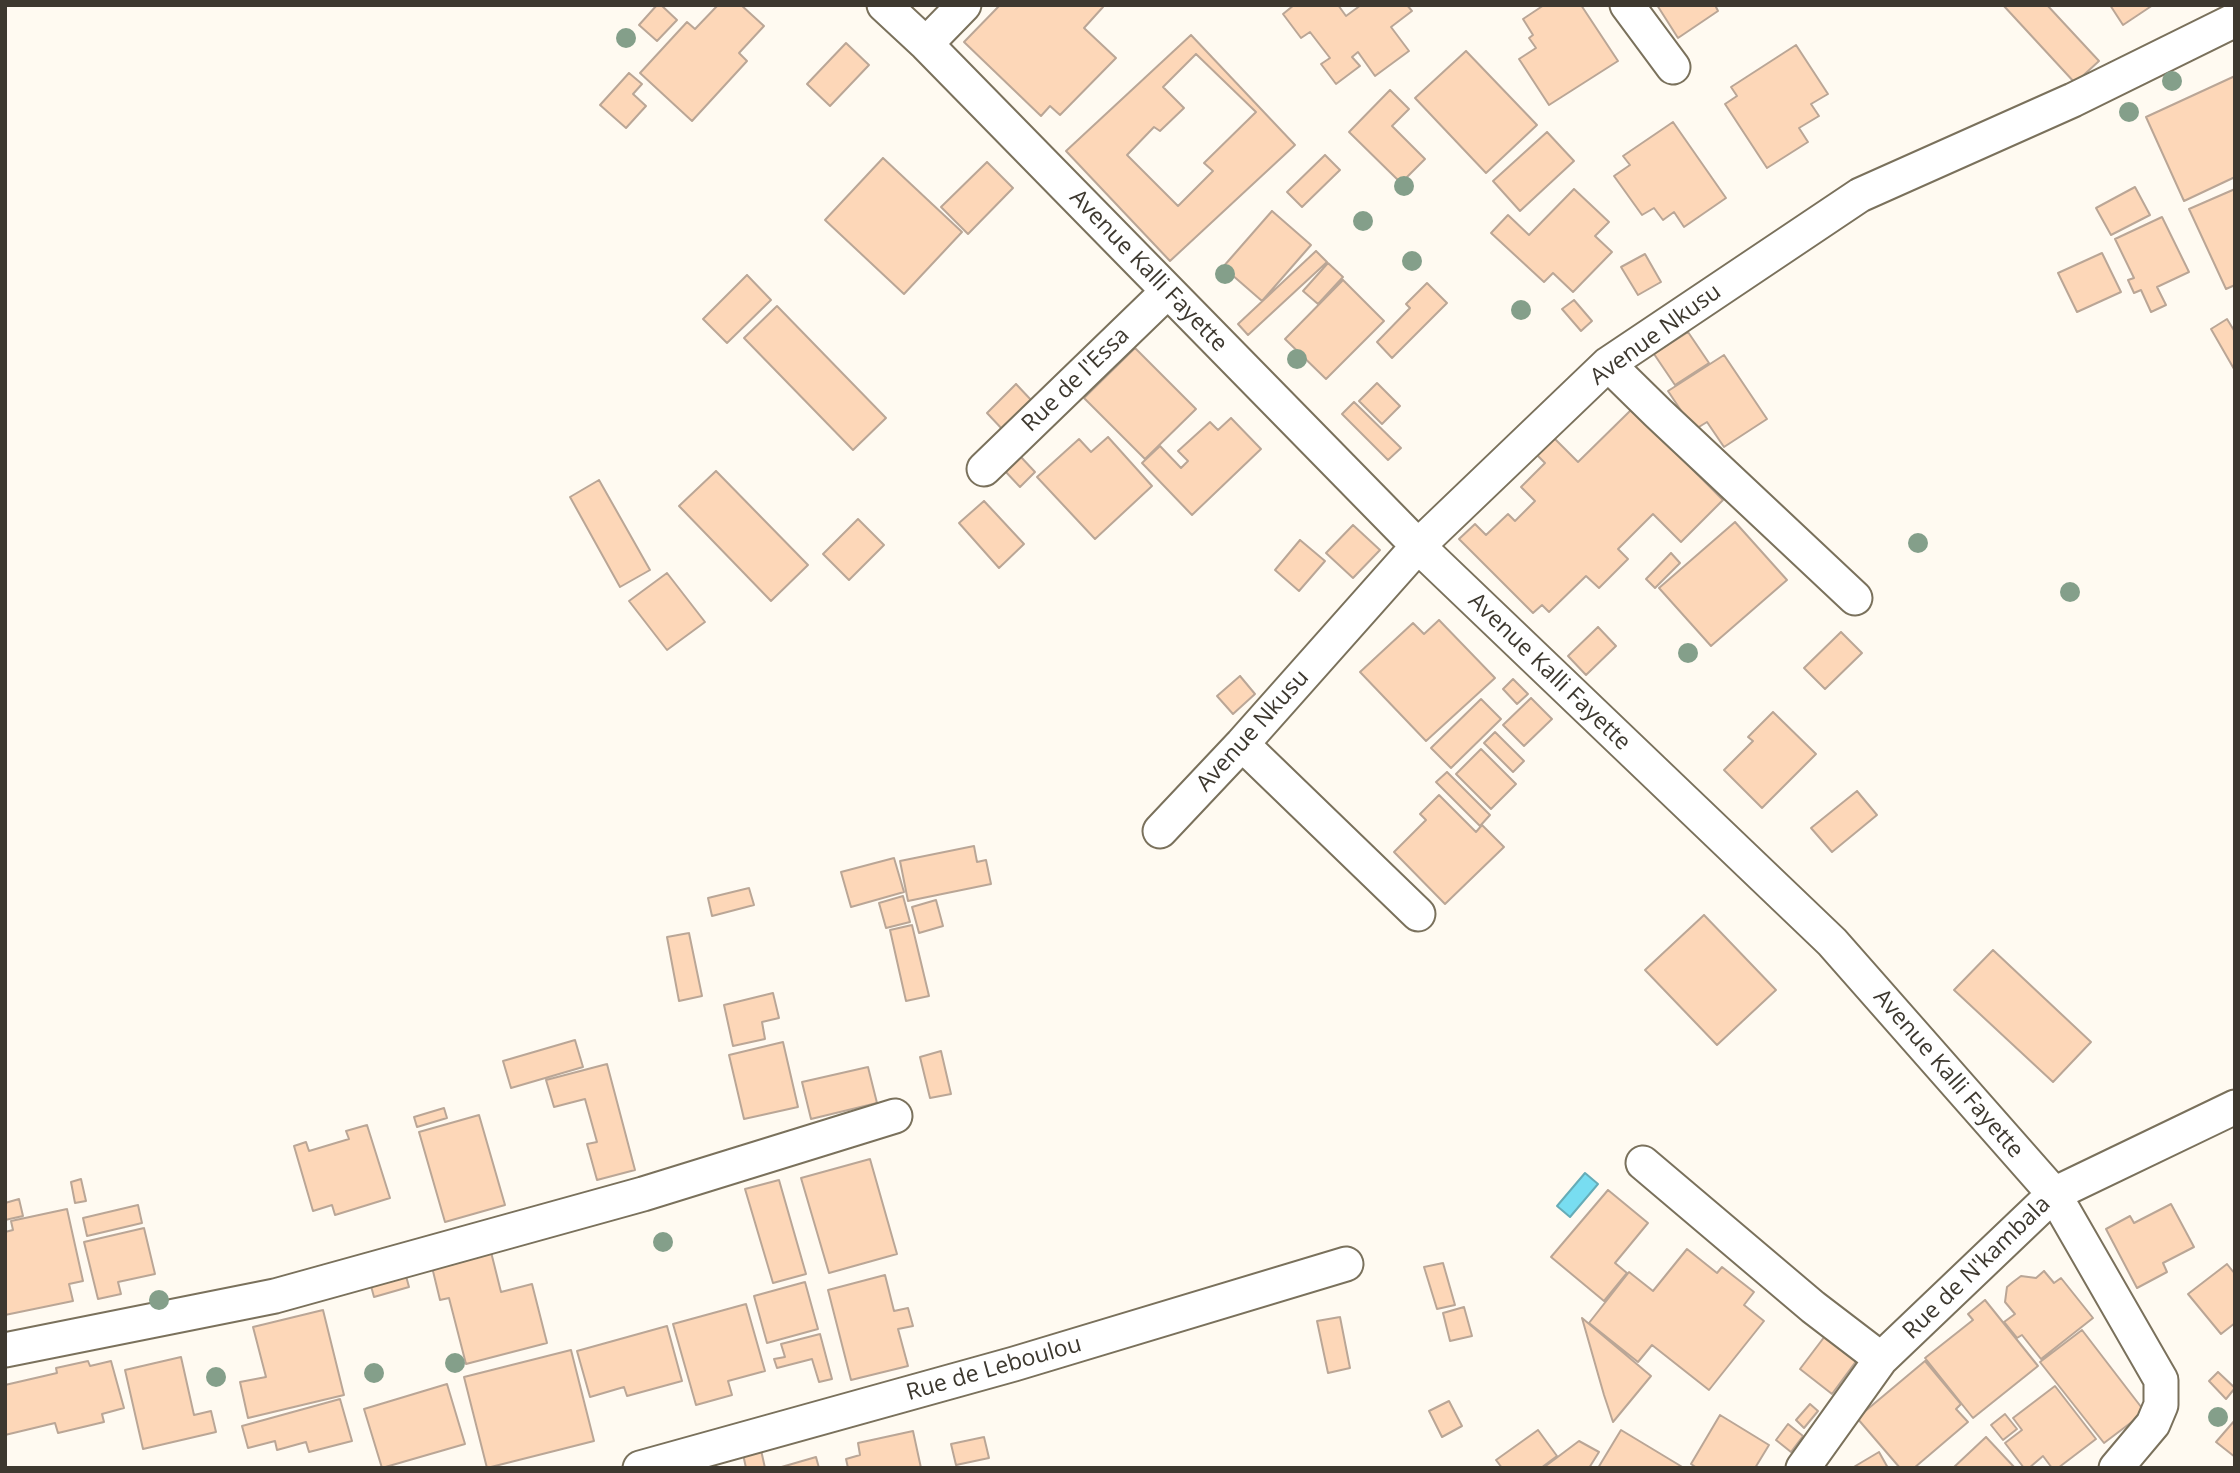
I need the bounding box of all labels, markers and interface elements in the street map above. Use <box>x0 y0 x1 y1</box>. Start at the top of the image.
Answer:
street label: Avenue Kalli Fayette <box>1064 184 1232 358</box>
street label: Avenue Nkusu <box>1585 278 1727 392</box>
street label: Rue de l'Essa <box>1017 322 1135 438</box>
street label: Avenue Kalli Fayette <box>1462 588 1636 756</box>
street label: Avenue Nkusu <box>1191 664 1315 798</box>
street label: Avenue Kalli Fayette <box>1867 984 2029 1164</box>
street label: Rue de N'kambala <box>1898 1191 2056 1345</box>
street label: Rue de Leboulou <box>903 1331 1085 1407</box>

